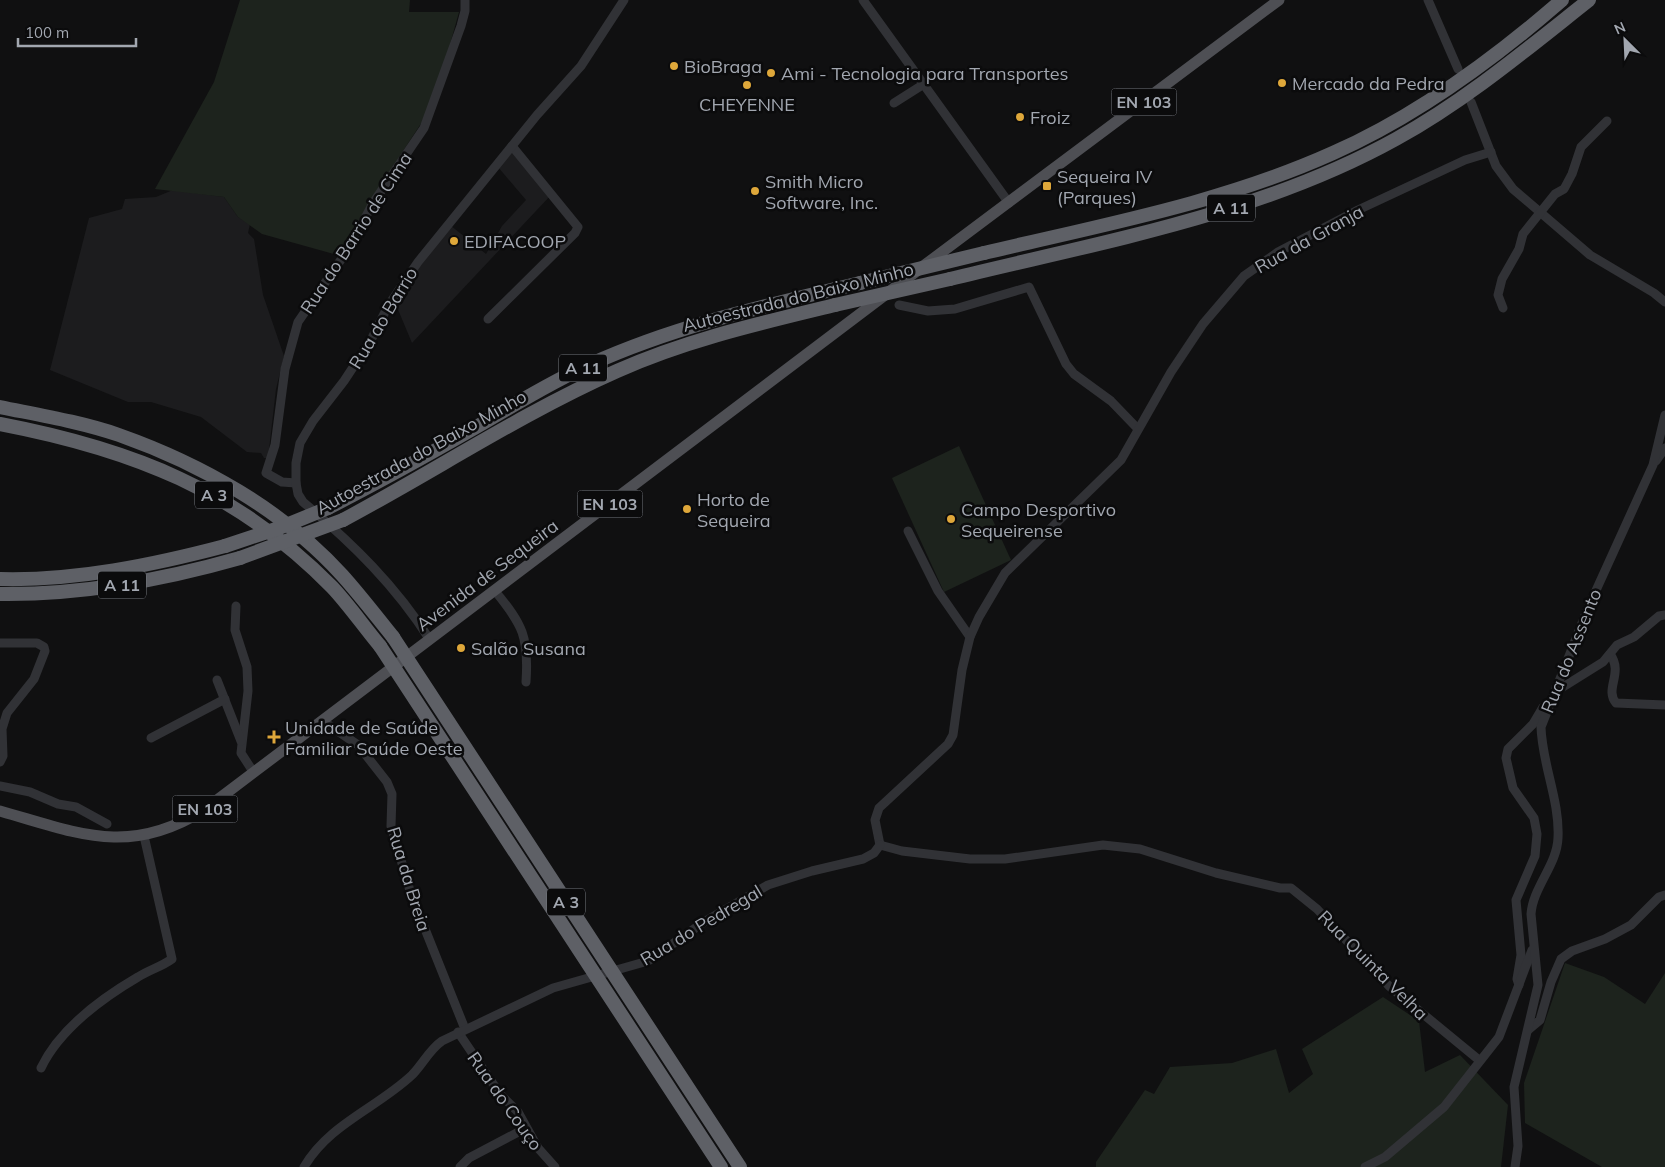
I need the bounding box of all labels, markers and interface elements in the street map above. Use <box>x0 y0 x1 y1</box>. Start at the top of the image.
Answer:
scale bar <box>18 15 135 47</box>
north arrow <box>1600 15 1650 65</box>
text: N <box>1611 18 1628 38</box>
text: 100 m <box>25 23 69 42</box>
place label: BioBraga <box>684 55 762 78</box>
marker: BioBraga <box>668 60 680 72</box>
place label: Ami - Tecnologia para Transportes <box>781 62 1068 85</box>
marker: Ami - Tecnologia para Transportes <box>765 67 777 79</box>
place label: Mercado da Pedra <box>1292 72 1445 95</box>
marker: Mercado da Pedra <box>1276 77 1288 89</box>
marker: CHEYENNE <box>741 79 753 91</box>
road number: EN 103 <box>1112 88 1176 115</box>
place label: CHEYENNE <box>699 93 795 116</box>
place label: Froiz <box>1030 106 1070 129</box>
marker: Froiz <box>1014 111 1026 123</box>
street label: Rua do Barrio de Cima <box>296 148 416 318</box>
place label: Sequeira IV (Parques) <box>1057 165 1153 209</box>
place label: Smith Micro Software, Inc. <box>765 170 878 214</box>
marker: Sequeira IV (Parques) <box>1041 180 1053 192</box>
marker: Smith Micro Software, Inc. <box>749 185 761 197</box>
road number: A 11 <box>1207 194 1255 222</box>
street label: Rua da Granja <box>1251 200 1367 278</box>
place label: EDIFACOOP <box>464 230 566 253</box>
marker: EDIFACOOP <box>448 235 460 247</box>
street label: Autoestrada do Baixo Minho <box>680 257 916 337</box>
street label: Rua do Barrio <box>344 263 422 373</box>
road number: A 11 <box>559 354 607 382</box>
street label: Autoestrada do Baixo Minho <box>312 384 530 520</box>
road number: A 3 <box>195 482 233 508</box>
place label: Horto de Sequeira <box>697 488 771 532</box>
road number: EN 103 <box>578 490 642 518</box>
place label: Campo Desportivo Sequeirense <box>961 498 1116 542</box>
marker: Horto de Sequeira <box>681 503 693 515</box>
marker: Campo Desportivo Sequeirense <box>945 513 957 525</box>
street label: Avenida de Sequeira <box>411 514 563 636</box>
road number: A 11 <box>98 572 146 598</box>
street label: Rua do Assento <box>1536 586 1606 716</box>
place label: Salão Susana <box>471 637 586 660</box>
marker: Salão Susana <box>455 642 467 654</box>
place label: Unidade de Saúde Familiar Saúde Oeste <box>285 716 462 760</box>
marker: Unidade de Saúde Familiar Saúde Oeste <box>267 730 281 744</box>
road number: EN 103 <box>172 796 238 822</box>
street label: Rua da Breia <box>382 824 436 934</box>
street label: Rua do Pedregal <box>636 880 766 970</box>
road number: A 3 <box>547 889 585 916</box>
street label: Rua Quinta Velha <box>1313 905 1433 1025</box>
street label: Rua do Couço <box>462 1047 548 1155</box>

